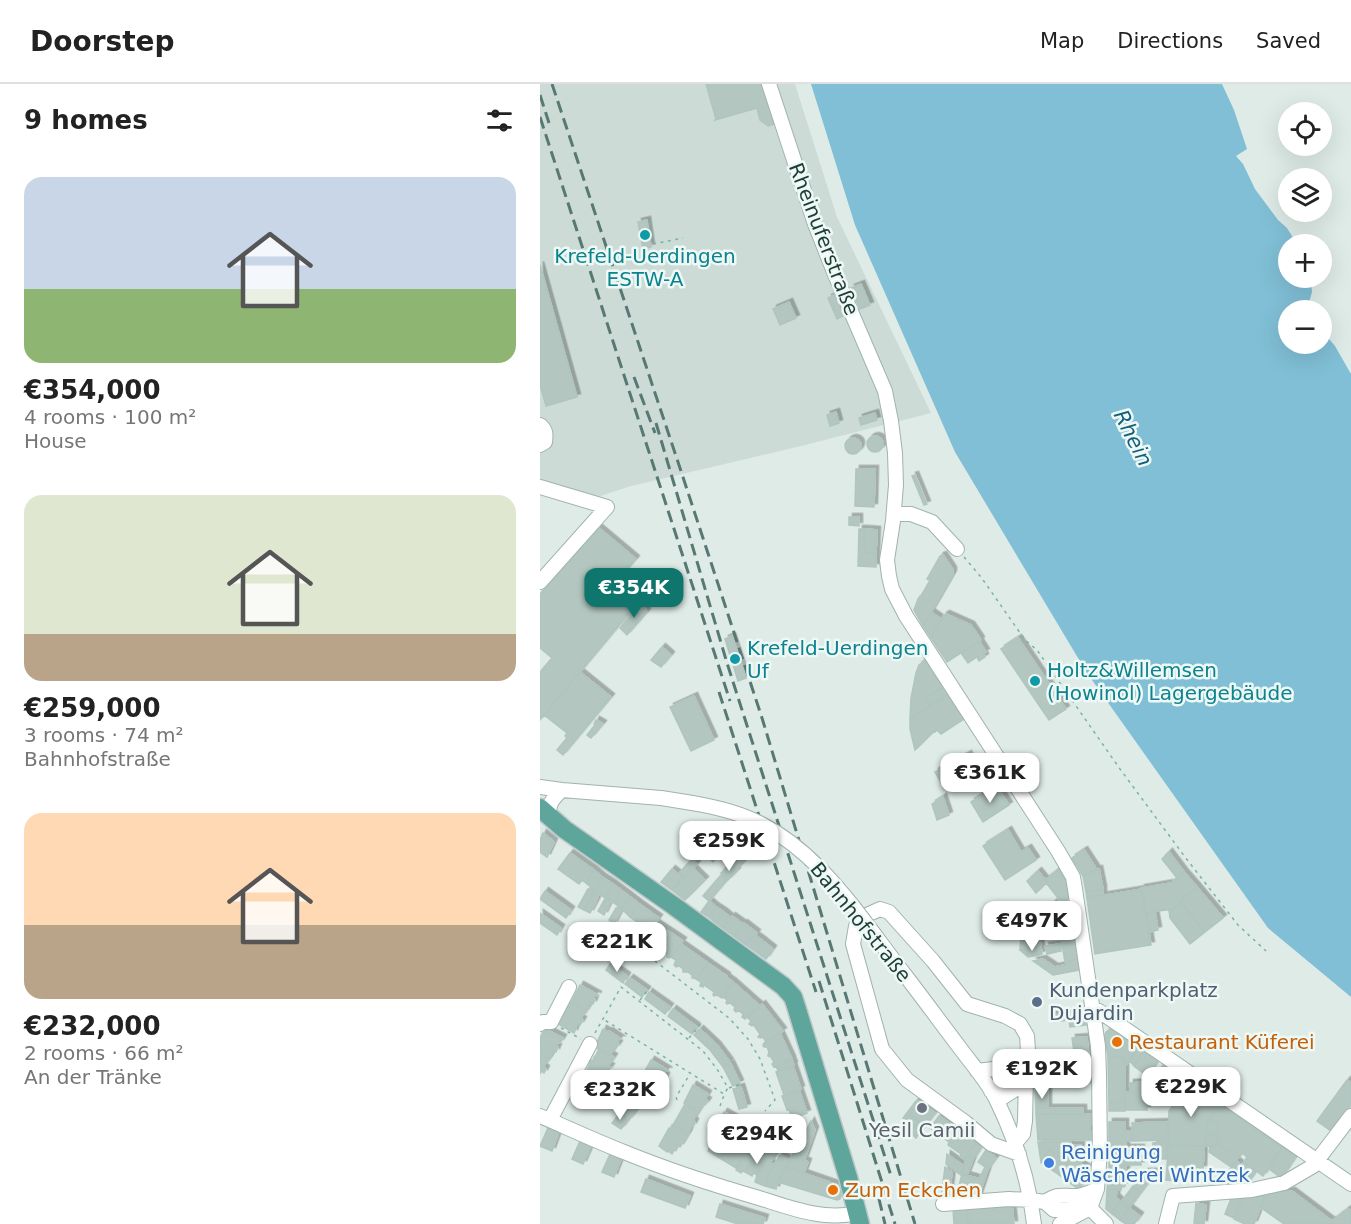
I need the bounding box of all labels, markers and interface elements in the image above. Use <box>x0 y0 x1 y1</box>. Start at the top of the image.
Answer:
text: Doorstep <box>30 25 175 58</box>
text: Map <box>1040 29 1084 53</box>
text: Directions <box>1117 29 1223 53</box>
text: Saved <box>1256 29 1321 53</box>
map controls <box>1278 102 1332 354</box>
button: locate <box>1278 102 1332 156</box>
icon: filters <box>483 104 516 137</box>
text: 9 homes <box>24 105 148 135</box>
street label: Rheinuferstraße <box>784 160 864 318</box>
button: layers <box>1278 168 1332 222</box>
icon: home <box>216 216 324 324</box>
marker: Krefeld-Uerdingen ESTW-A <box>638 228 652 242</box>
button: + <box>1278 234 1332 288</box>
place label: Krefeld-Uerdingen ESTW-A <box>554 244 736 291</box>
button: − <box>1278 300 1332 354</box>
text: €354,000 <box>24 375 161 405</box>
text: 4 rooms · 100 m² <box>24 405 196 429</box>
water label: Rhein <box>1109 406 1157 470</box>
text: House <box>24 429 87 453</box>
icon: home <box>216 534 324 642</box>
pin: €354K <box>592 568 676 619</box>
text: €354K <box>598 575 670 599</box>
place label: Krefeld-Uerdingen Uf <box>747 636 928 683</box>
marker: Krefeld-Uerdingen Uf <box>728 652 742 666</box>
place label: Holtz&Willemsen (Howinol) Lagergebäude <box>1047 658 1293 705</box>
marker: Holtz&Willemsen (Howinol) Lagergebäude <box>1028 674 1042 688</box>
text: €259,000 <box>24 693 161 723</box>
text: 3 rooms · 74 m² <box>24 723 184 747</box>
text: Bahnhofstraße <box>24 747 171 771</box>
pin: €361K <box>948 753 1032 804</box>
text: €361K <box>954 760 1026 784</box>
pin: €259K <box>687 821 771 872</box>
text: €259K <box>693 828 765 852</box>
icon: home <box>216 852 324 960</box>
street label: Bahnhofstraße <box>805 857 917 987</box>
pin: €497K <box>990 901 1074 952</box>
text: €497K <box>996 908 1068 932</box>
pin: €221K <box>575 922 659 973</box>
text: €221K <box>581 929 653 953</box>
place label: Kundenparkplatz Dujardin <box>1049 978 1218 1025</box>
marker: Kundenparkplatz Dujardin <box>1030 995 1044 1009</box>
text: €232,000 <box>24 1011 161 1041</box>
place label: Restaurant Küferei <box>1129 1030 1315 1054</box>
marker: Restaurant Küferei <box>1110 1035 1124 1049</box>
text: 2 rooms · 66 m² <box>24 1041 184 1065</box>
pin: €192K <box>1000 1049 1084 1100</box>
text: €192K <box>1006 1056 1078 1080</box>
text: An der Tränke <box>24 1065 162 1089</box>
pin: €229K <box>1149 1067 1233 1118</box>
pin: €232K <box>578 1070 662 1121</box>
text: €229K <box>1155 1074 1227 1098</box>
text: €232K <box>584 1077 656 1101</box>
marker: Yesil Camii <box>915 1101 929 1115</box>
pin: €294K <box>715 1114 799 1165</box>
place label: Yesil Camii <box>868 1118 975 1142</box>
text: €294K <box>721 1121 793 1145</box>
place label: Reinigung Wäscherei Wintzek <box>1061 1140 1250 1187</box>
marker: Reinigung Wäscherei Wintzek <box>1042 1156 1056 1170</box>
place label: Zum Eckchen <box>845 1178 981 1202</box>
marker: Zum Eckchen <box>826 1183 840 1197</box>

